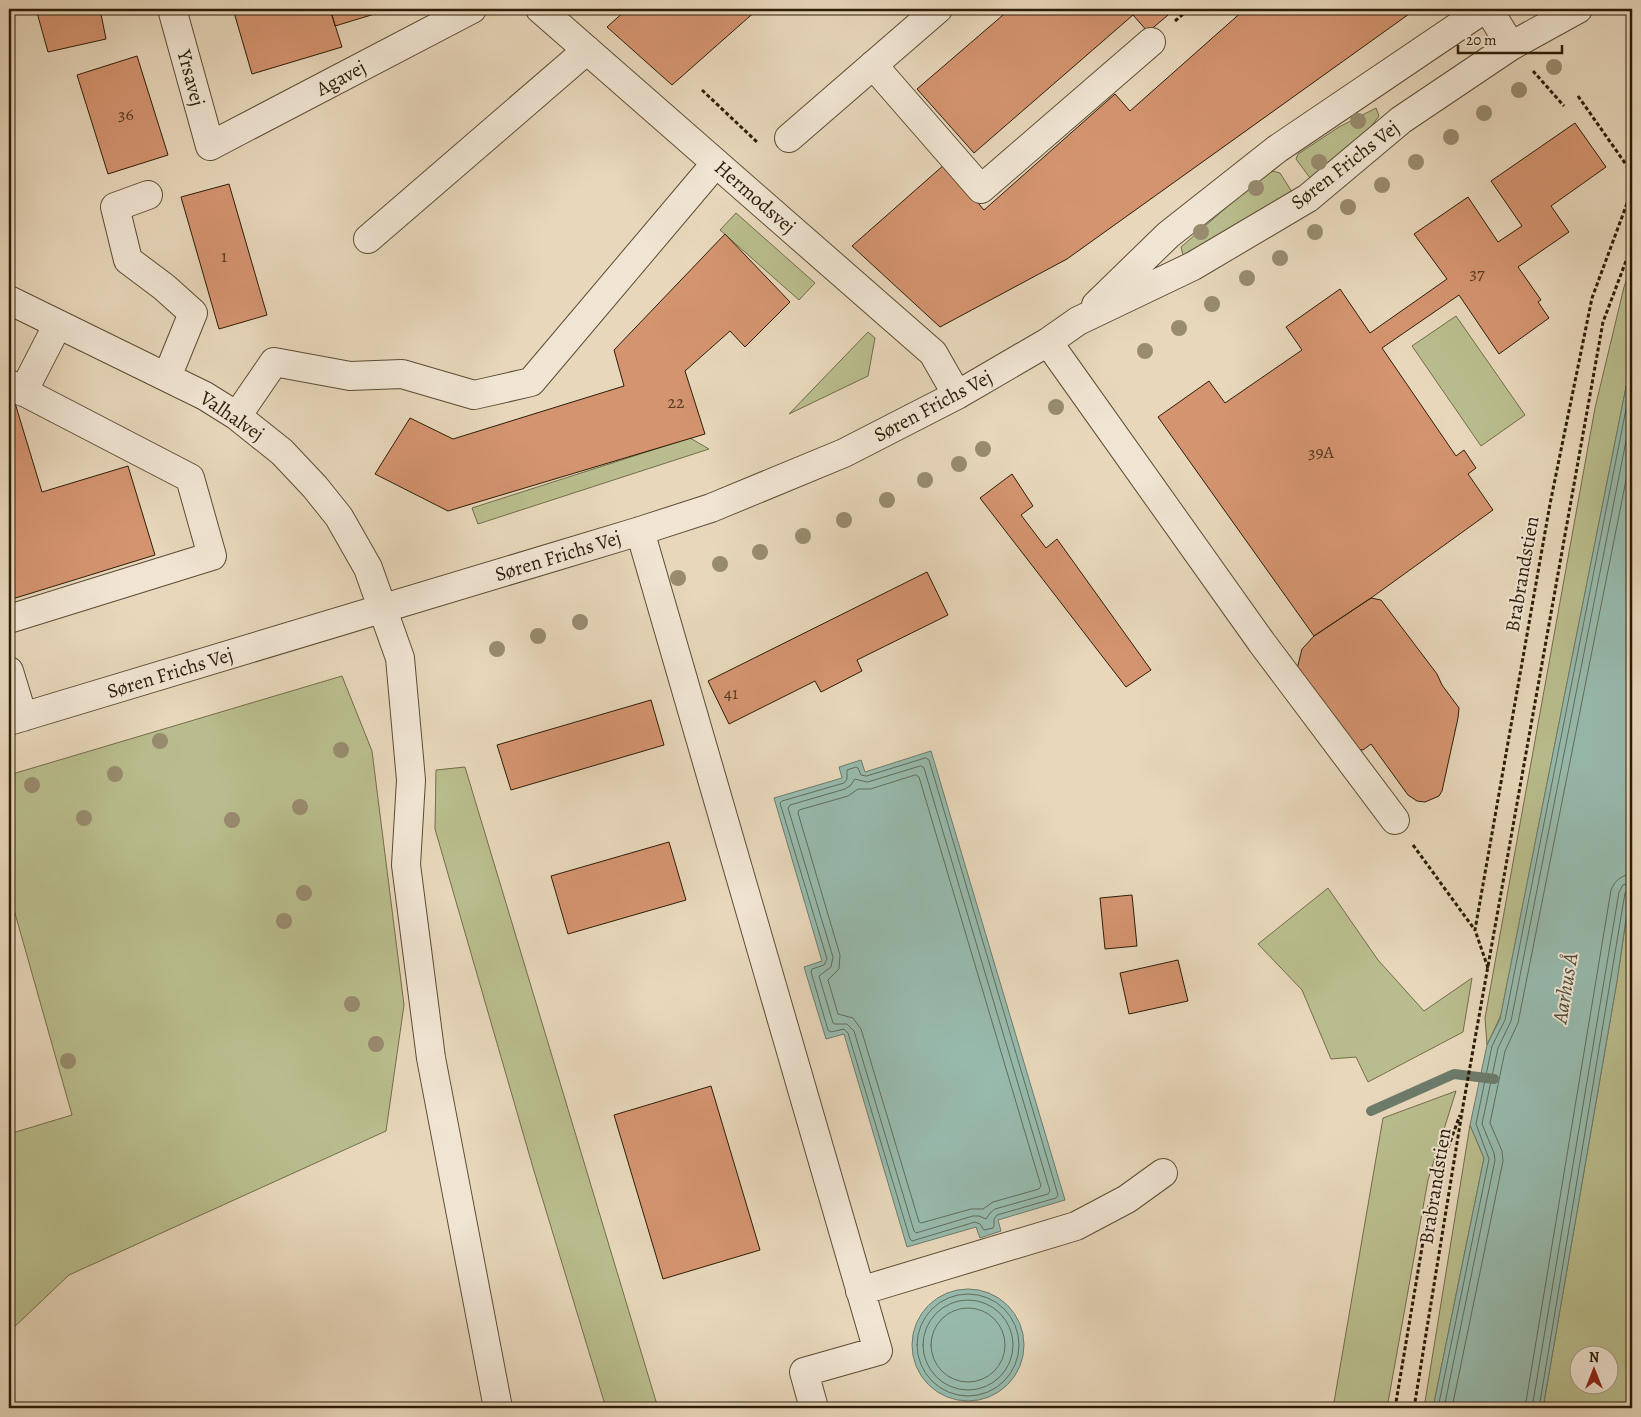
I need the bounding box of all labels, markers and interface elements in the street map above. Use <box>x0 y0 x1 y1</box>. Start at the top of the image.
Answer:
scale bar <box>1458 22 1562 54</box>
text: 20 m <box>1466 30 1497 50</box>
street label: Yrsavej <box>170 46 211 109</box>
street label: Agavej <box>310 54 371 103</box>
house number: 36 <box>118 102 134 126</box>
street label: Søren Frichs Vej <box>1285 114 1405 216</box>
street label: Hermodsvej <box>709 154 801 240</box>
house number: 1 <box>221 244 227 268</box>
house number: 37 <box>1469 261 1485 285</box>
street label: Søren Frichs Vej <box>869 363 997 449</box>
street label: Valhalvej <box>194 384 269 447</box>
house number: 22 <box>667 390 685 414</box>
house number: 39A <box>1308 440 1335 464</box>
street label: Brabrandstien <box>1499 514 1545 634</box>
street label: Søren Frichs Vej <box>492 524 624 588</box>
street label: Søren Frichs Vej <box>104 641 236 705</box>
house number: 41 <box>724 681 738 705</box>
water label: Aarhus Å <box>1545 950 1584 1026</box>
street label: Brabrandstien <box>1412 1126 1458 1246</box>
north arrow <box>1568 1344 1618 1394</box>
text: N <box>1589 1348 1599 1367</box>

